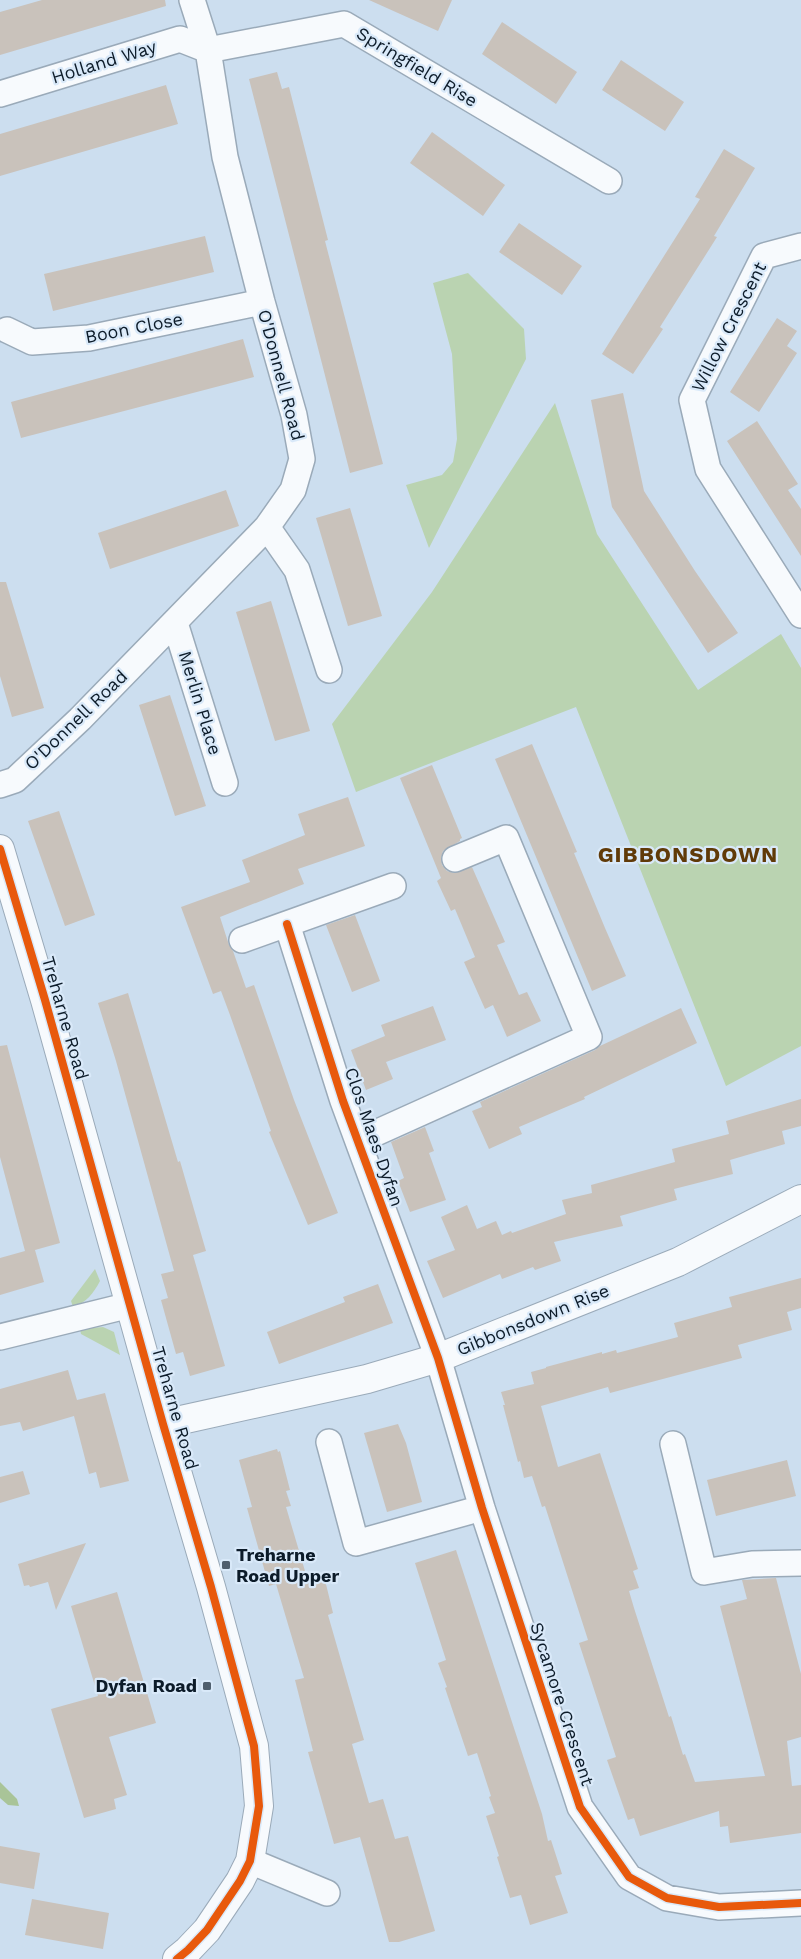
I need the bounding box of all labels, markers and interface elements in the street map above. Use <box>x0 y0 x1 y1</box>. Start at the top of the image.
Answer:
street label: Springfield Rise <box>353 22 482 111</box>
street label: Holland Way <box>49 35 160 87</box>
street label: Willow Crescent <box>687 258 771 395</box>
street label: O'Donnell Road <box>254 307 309 443</box>
street label: Boon Close <box>83 308 185 347</box>
street label: Merlin Place <box>175 648 226 757</box>
street label: O'Donnell Road <box>20 665 131 774</box>
district label: GIBBONSDOWN <box>598 842 778 867</box>
street label: Treharne Road <box>38 954 93 1082</box>
street label: Clos Maes Dyfan <box>341 1064 408 1209</box>
street label: Gibbonsdown Rise <box>454 1279 612 1360</box>
street label: Treharne Road <box>148 1344 203 1472</box>
place label: Treharne Road Upper <box>236 1544 340 1586</box>
marker: Treharne Road Upper <box>220 1559 232 1571</box>
street label: Sycamore Crescent <box>526 1620 599 1789</box>
place label: Dyfan Road <box>95 1675 197 1696</box>
marker: Dyfan Road <box>201 1680 213 1692</box>

